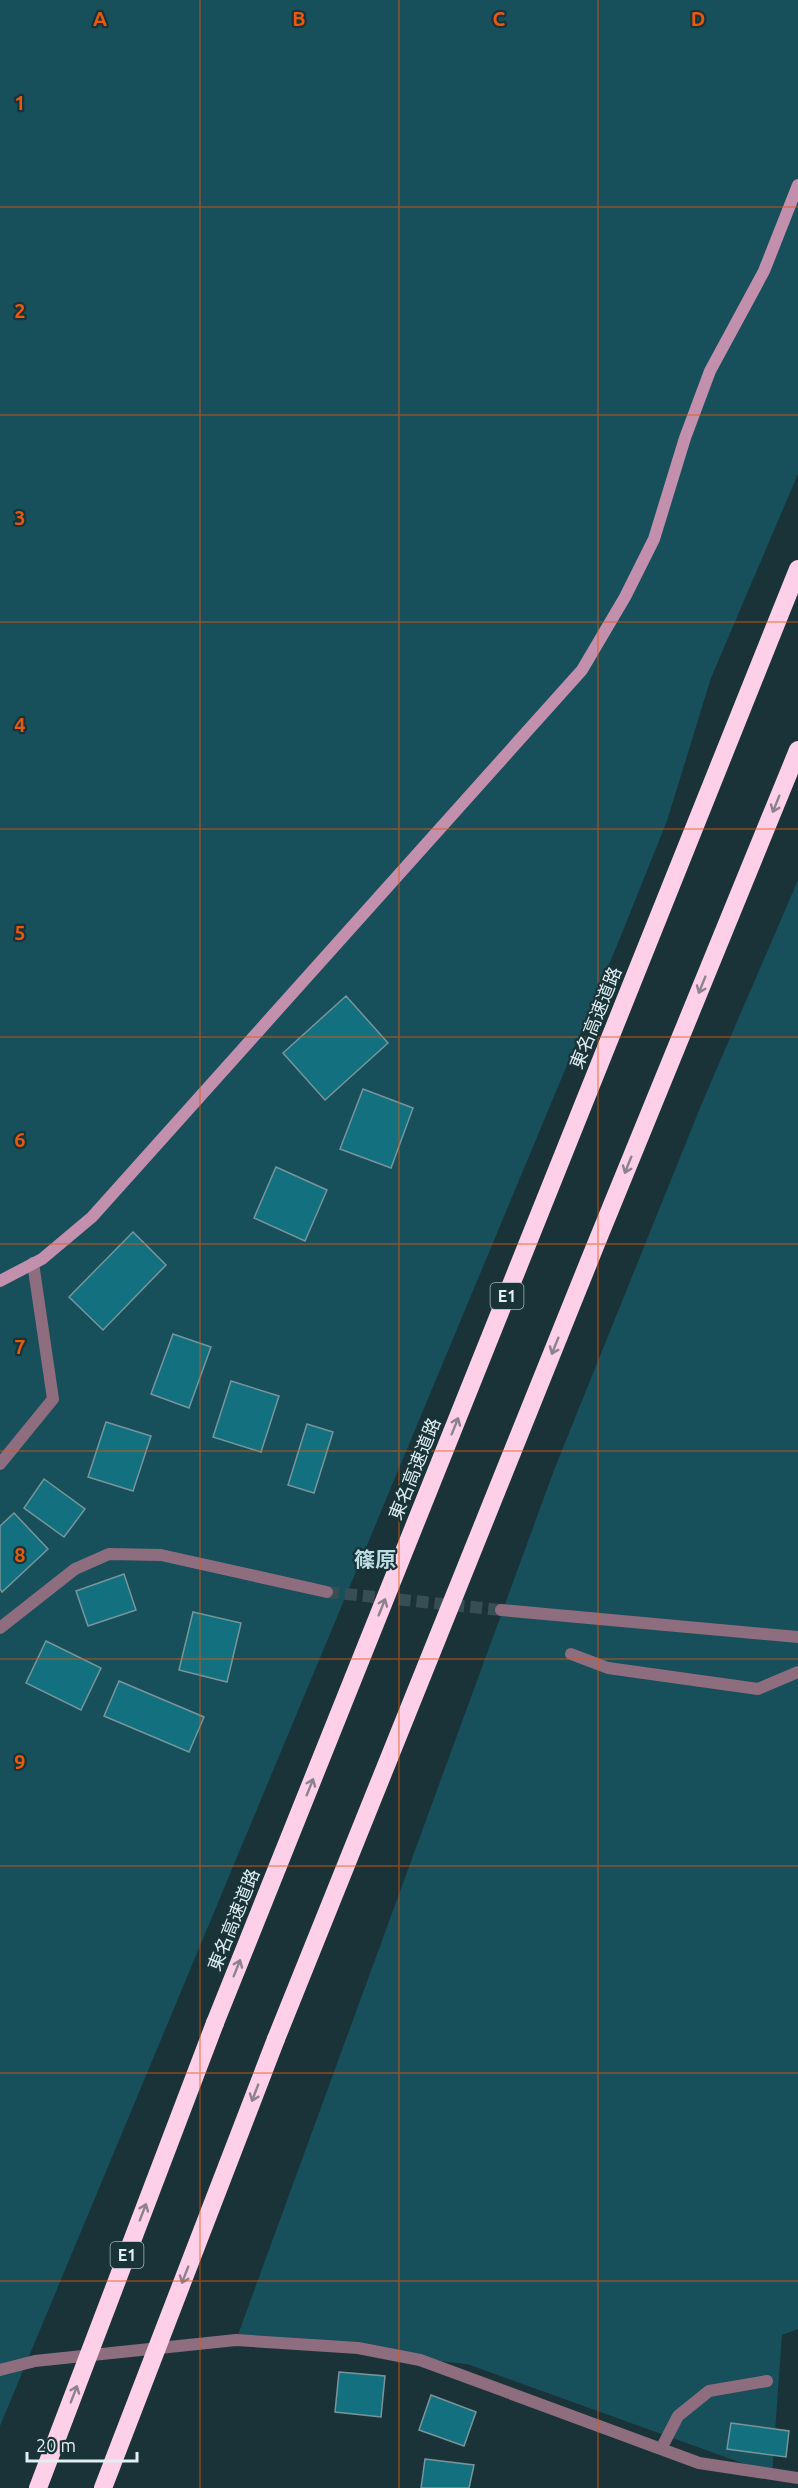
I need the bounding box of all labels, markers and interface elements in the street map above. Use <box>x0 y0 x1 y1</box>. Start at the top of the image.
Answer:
text: A <box>93 7 107 30</box>
text: B <box>292 7 306 30</box>
text: C <box>493 7 506 30</box>
text: D <box>691 7 705 30</box>
text: 1 <box>14 91 26 114</box>
text: 2 <box>14 299 26 322</box>
text: 3 <box>14 506 26 529</box>
text: 4 <box>14 713 26 736</box>
one-way arrow <box>770 794 781 813</box>
text: 5 <box>14 921 26 944</box>
street label: 東名高速道路 <box>566 964 625 1071</box>
one-way arrow <box>696 975 707 993</box>
text: 6 <box>14 1128 26 1151</box>
one-way arrow <box>622 1155 633 1174</box>
road number: E1 <box>490 1283 524 1309</box>
text: 7 <box>14 1335 26 1358</box>
one-way arrow <box>549 1336 560 1355</box>
street label: 東名高速道路 <box>385 1415 444 1522</box>
one-way arrow <box>450 1417 461 1435</box>
text: 8 <box>14 1543 26 1566</box>
district label: 篠原 <box>354 1547 396 1571</box>
one-way arrow <box>377 1598 388 1616</box>
text: 9 <box>14 1750 26 1773</box>
one-way arrow <box>305 1779 316 1797</box>
street label: 東名高速道路 <box>204 1866 263 1973</box>
one-way arrow <box>232 1960 243 1978</box>
one-way arrow <box>249 2084 260 2102</box>
one-way arrow <box>138 2203 149 2222</box>
road number: E1 <box>110 2242 144 2268</box>
one-way arrow <box>178 2266 189 2284</box>
one-way arrow <box>69 2385 80 2404</box>
scale bar <box>27 2425 136 2463</box>
text: 20 m <box>36 2435 76 2455</box>

